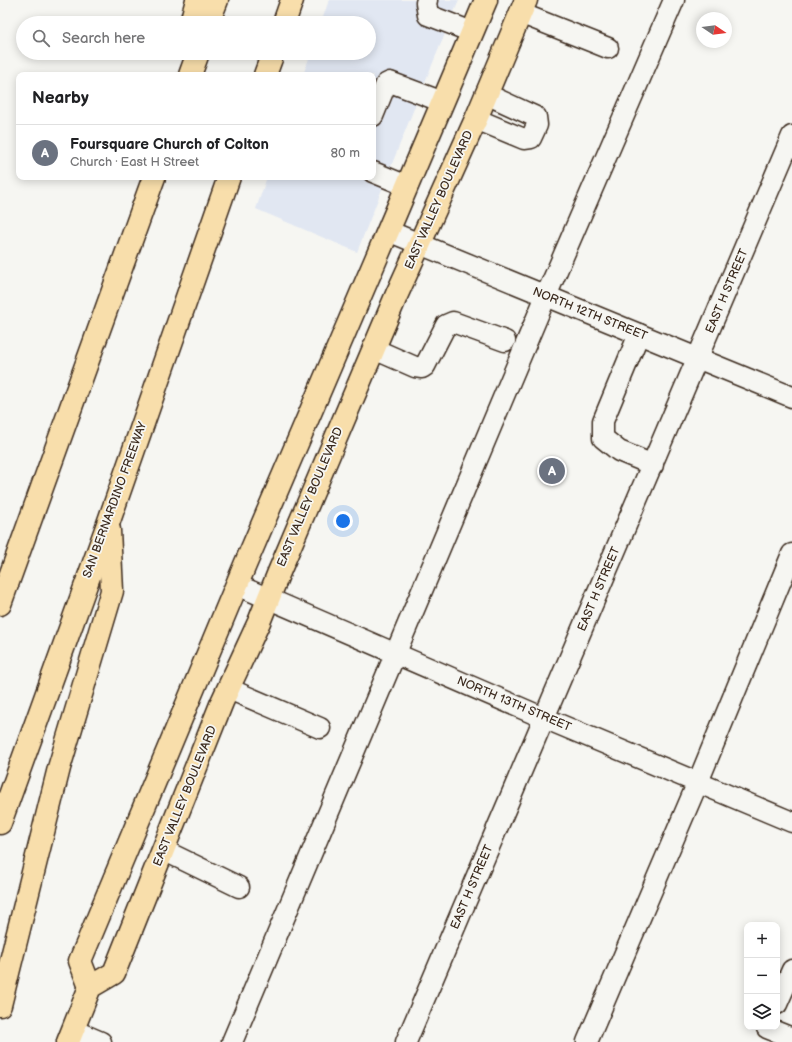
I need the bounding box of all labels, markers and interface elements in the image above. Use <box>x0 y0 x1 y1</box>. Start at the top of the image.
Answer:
north arrow <box>696 12 732 48</box>
search box <box>16 16 376 60</box>
icon: search <box>30 27 52 49</box>
text: Search here <box>62 29 145 48</box>
text: Nearby <box>32 88 89 108</box>
street label: EAST VALLEY BOULEVARD <box>402 128 476 272</box>
text: Foursquare Church of Colton <box>70 135 269 154</box>
text: A <box>41 145 49 161</box>
text: 80 m <box>331 145 360 161</box>
text: Church · East H Street <box>70 154 199 170</box>
street label: EAST H STREET <box>702 246 752 336</box>
street label: NORTH 12TH STREET <box>530 284 650 344</box>
street label: SAN BERNARDINO FREEWAY <box>80 419 151 580</box>
street label: EAST VALLEY BOULEVARD <box>274 425 346 569</box>
pin: A <box>539 456 565 486</box>
your location <box>333 511 353 531</box>
street label: EAST H STREET <box>574 544 624 634</box>
street label: NORTH 13TH STREET <box>455 673 574 735</box>
street label: EAST VALLEY BOULEVARD <box>150 723 220 868</box>
street label: EAST H STREET <box>447 842 497 932</box>
map controls <box>744 922 780 1030</box>
button: + <box>744 922 780 958</box>
button: − <box>744 958 780 994</box>
button: layers <box>744 994 780 1030</box>

